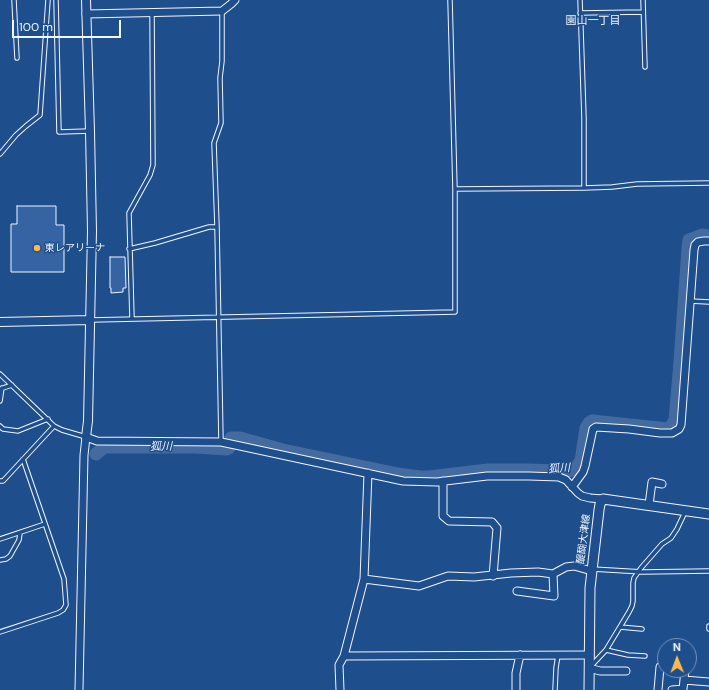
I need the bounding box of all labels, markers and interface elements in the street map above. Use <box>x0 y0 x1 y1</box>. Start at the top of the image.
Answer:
scale bar <box>14 12 123 38</box>
district label: 園山一丁目 <box>566 14 620 28</box>
text: 100 m <box>19 19 53 35</box>
place label: 東レアリーナ <box>45 242 105 254</box>
marker: 東レアリーナ <box>32 243 42 253</box>
water label: 狐川 <box>150 440 172 454</box>
water label: 狐川 <box>548 462 570 476</box>
street label: 醍醐大津線 <box>575 513 593 565</box>
north arrow <box>657 638 697 678</box>
text: N <box>673 640 681 654</box>

